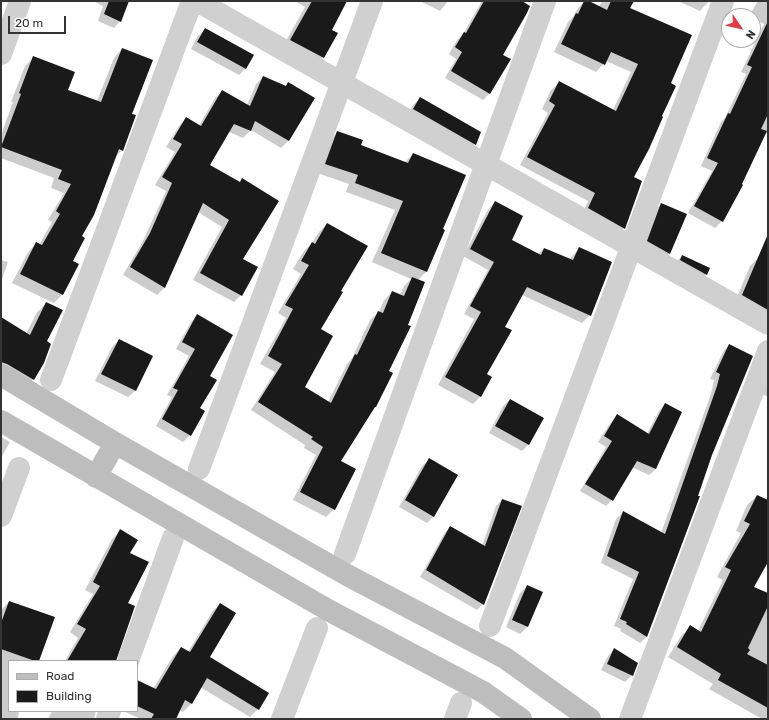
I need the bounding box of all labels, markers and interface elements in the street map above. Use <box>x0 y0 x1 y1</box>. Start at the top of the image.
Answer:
scale bar <box>10 8 68 34</box>
north arrow <box>721 8 761 48</box>
text: 20 m <box>15 16 43 30</box>
text: N <box>743 28 758 41</box>
legend <box>8 660 138 712</box>
text: Road <box>46 669 74 683</box>
text: Building <box>46 689 92 703</box>

